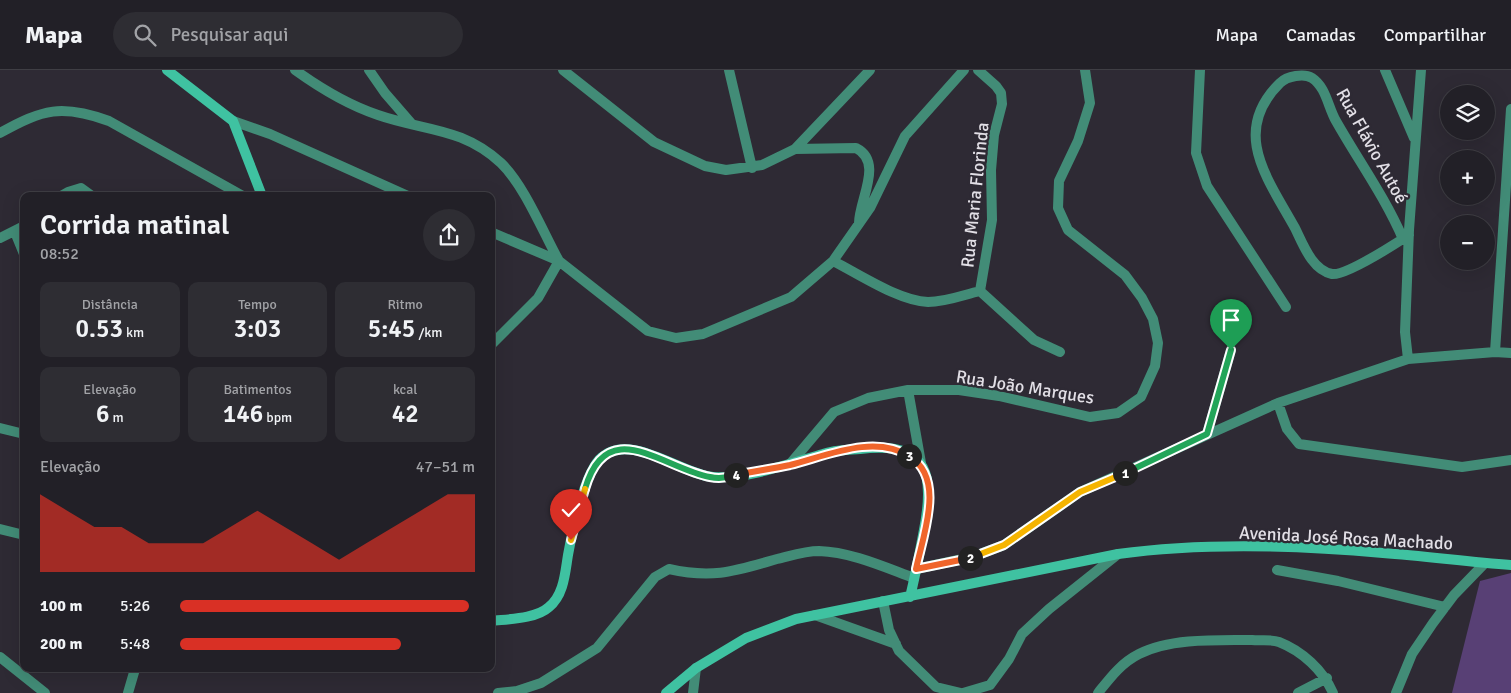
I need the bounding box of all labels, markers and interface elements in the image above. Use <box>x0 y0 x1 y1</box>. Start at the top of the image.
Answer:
search box <box>113 12 463 57</box>
text: Mapa <box>25 20 83 50</box>
icon: search <box>131 21 159 49</box>
text: Pesquisar aqui <box>171 23 288 47</box>
text: Mapa <box>1216 24 1258 46</box>
text: Camadas <box>1286 24 1356 46</box>
text: Compartilhar <box>1384 24 1486 46</box>
street label: Rua Flávio Autoé <box>1331 85 1413 207</box>
map controls <box>1440 85 1495 270</box>
button: layers <box>1440 85 1495 140</box>
street label: Rua Maria Florinda <box>956 121 994 269</box>
button: + <box>1440 150 1495 205</box>
text: Corrida matinal <box>40 208 230 242</box>
button: share <box>423 209 475 261</box>
button: − <box>1440 215 1495 270</box>
text: 08:52 <box>40 244 79 264</box>
text: Distância <box>82 296 138 313</box>
text: Tempo <box>238 296 277 313</box>
text: Ritmo <box>387 296 423 313</box>
pin <box>1210 299 1252 350</box>
icon: arrive <box>1217 306 1245 334</box>
text: 0.53 <box>76 313 123 344</box>
text: 3:03 <box>234 313 281 344</box>
text: 5:45 <box>368 313 415 344</box>
text: km <box>123 324 144 341</box>
text: /km <box>415 324 443 341</box>
street label: Rua João Marques <box>954 365 1096 409</box>
text: Elevação <box>83 381 136 398</box>
text: Batimentos <box>223 381 292 398</box>
text: kcal <box>393 381 417 398</box>
text: 6 <box>96 398 109 429</box>
text: 146 <box>223 398 263 429</box>
text: 42 <box>392 398 419 429</box>
text: m <box>109 409 124 426</box>
text: bpm <box>263 409 292 426</box>
pin: 3 <box>896 444 922 468</box>
text: 3 <box>906 448 913 465</box>
text: Elevação <box>40 457 101 477</box>
text: 47–51 m <box>416 457 475 477</box>
pin: 1 <box>1112 460 1138 486</box>
pin: 4 <box>724 462 748 488</box>
text: 1 <box>1122 465 1129 482</box>
text: 4 <box>733 467 740 484</box>
pin <box>550 489 592 540</box>
icon: check <box>557 496 585 524</box>
street label: Avenida José Rosa Machado <box>1239 521 1453 555</box>
pin: 2 <box>958 546 982 570</box>
text: 2 <box>967 550 974 567</box>
text: 100 m <box>40 596 82 616</box>
text: 5:26 <box>120 596 150 616</box>
text: 200 m <box>40 634 82 654</box>
text: 5:48 <box>120 634 150 654</box>

